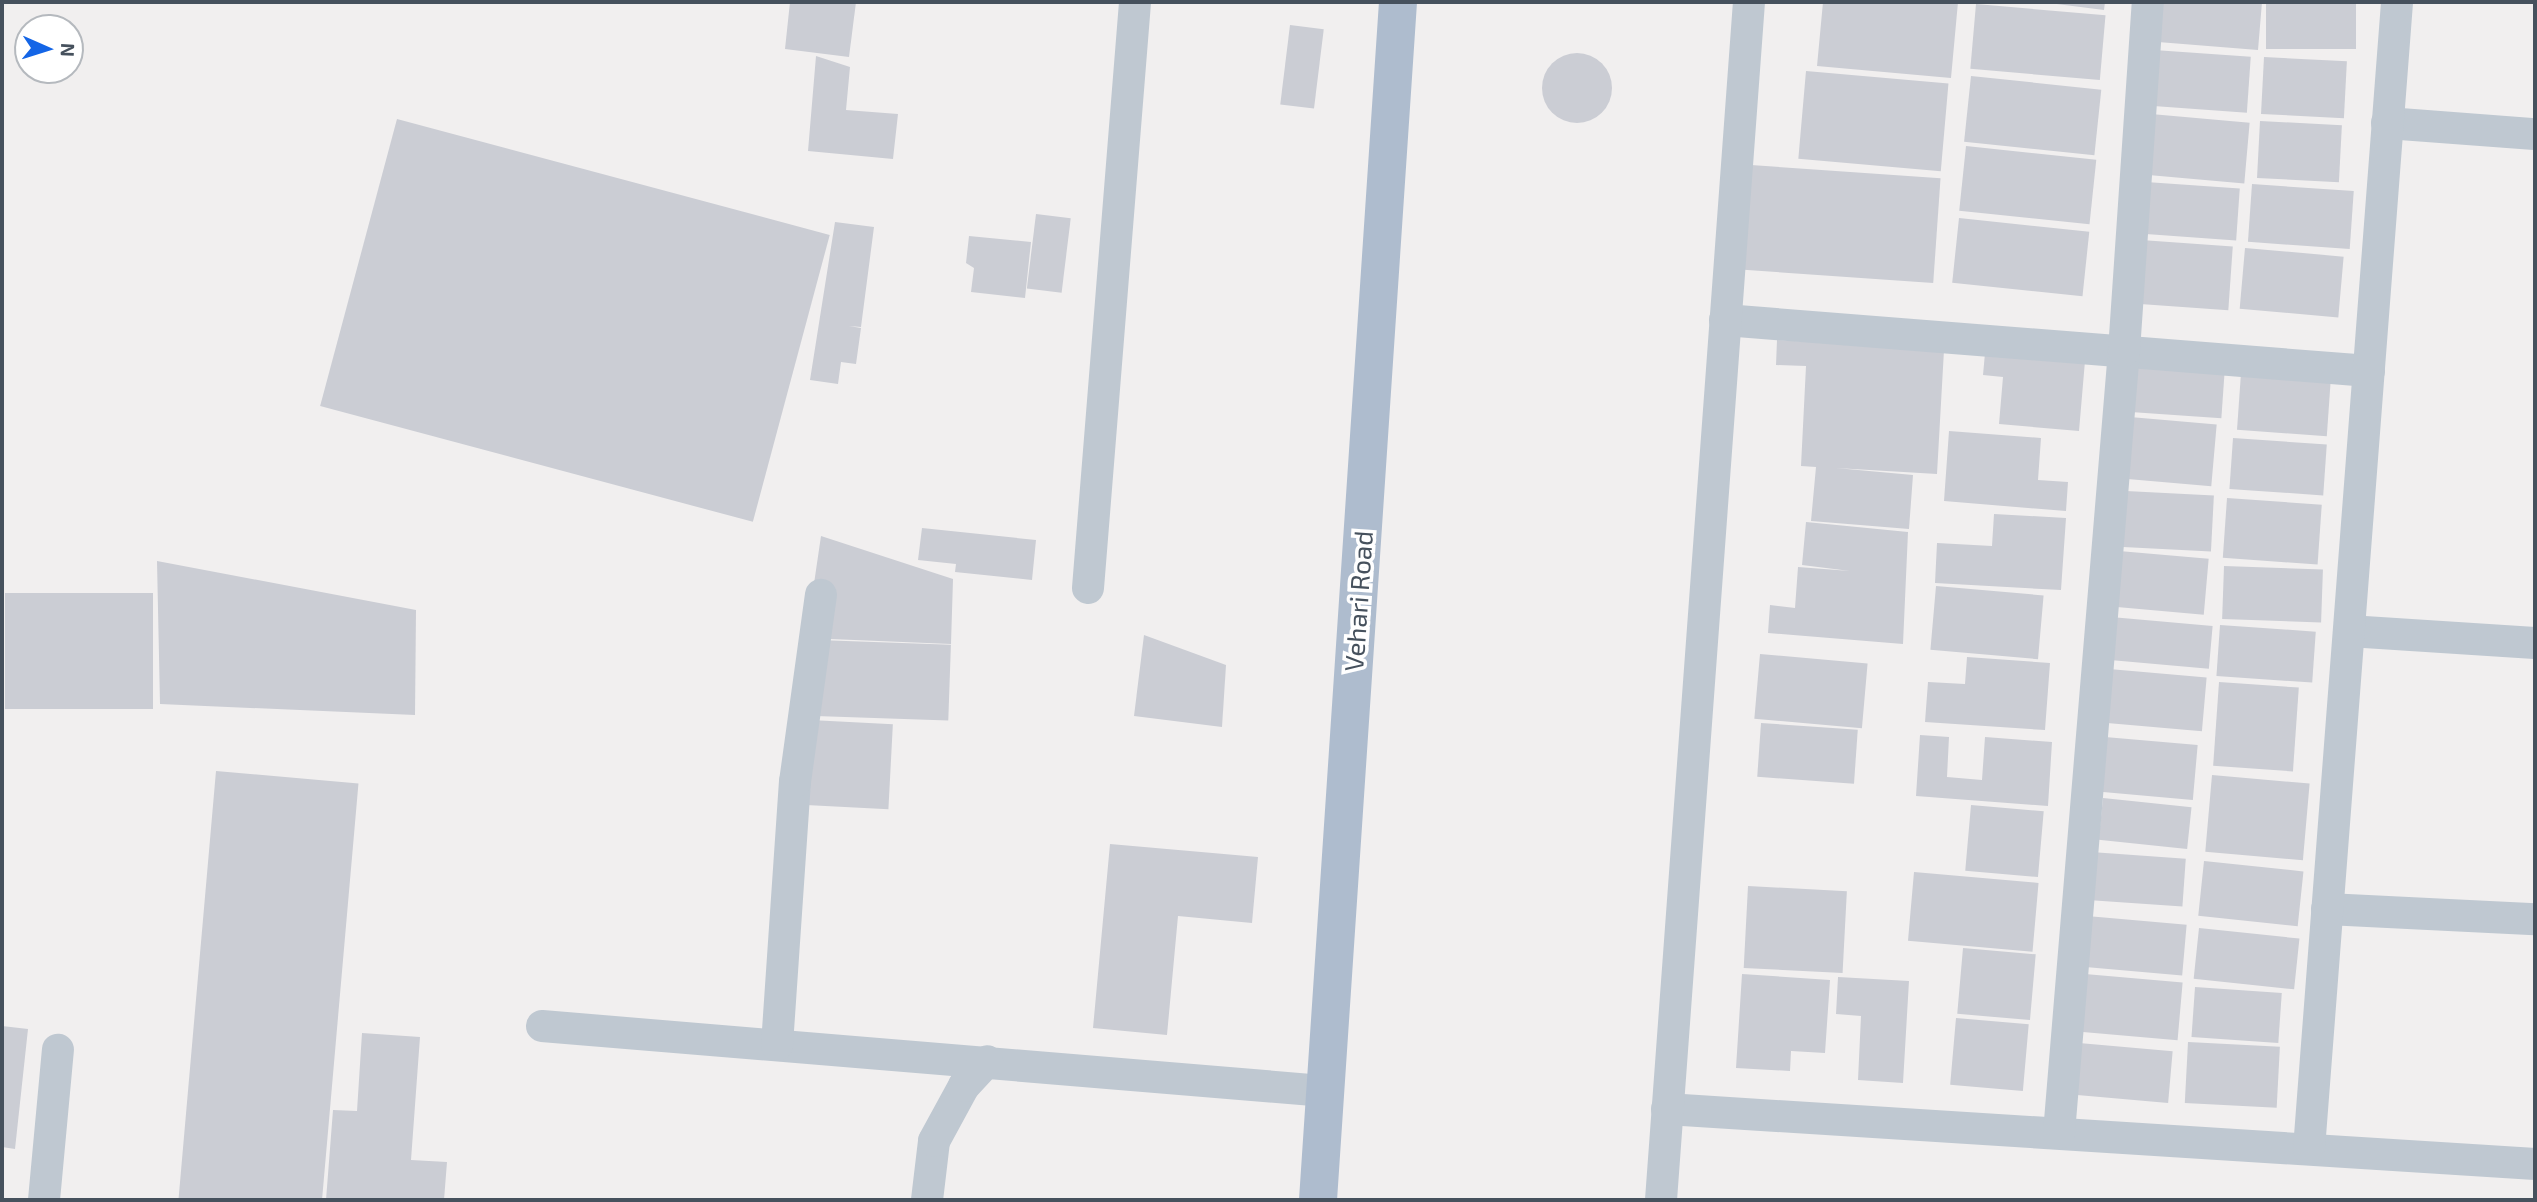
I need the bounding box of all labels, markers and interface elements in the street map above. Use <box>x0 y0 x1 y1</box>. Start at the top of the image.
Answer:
north arrow <box>14 14 84 84</box>
text: N <box>57 43 80 57</box>
street label: Vehari Road <box>1338 530 1378 672</box>

